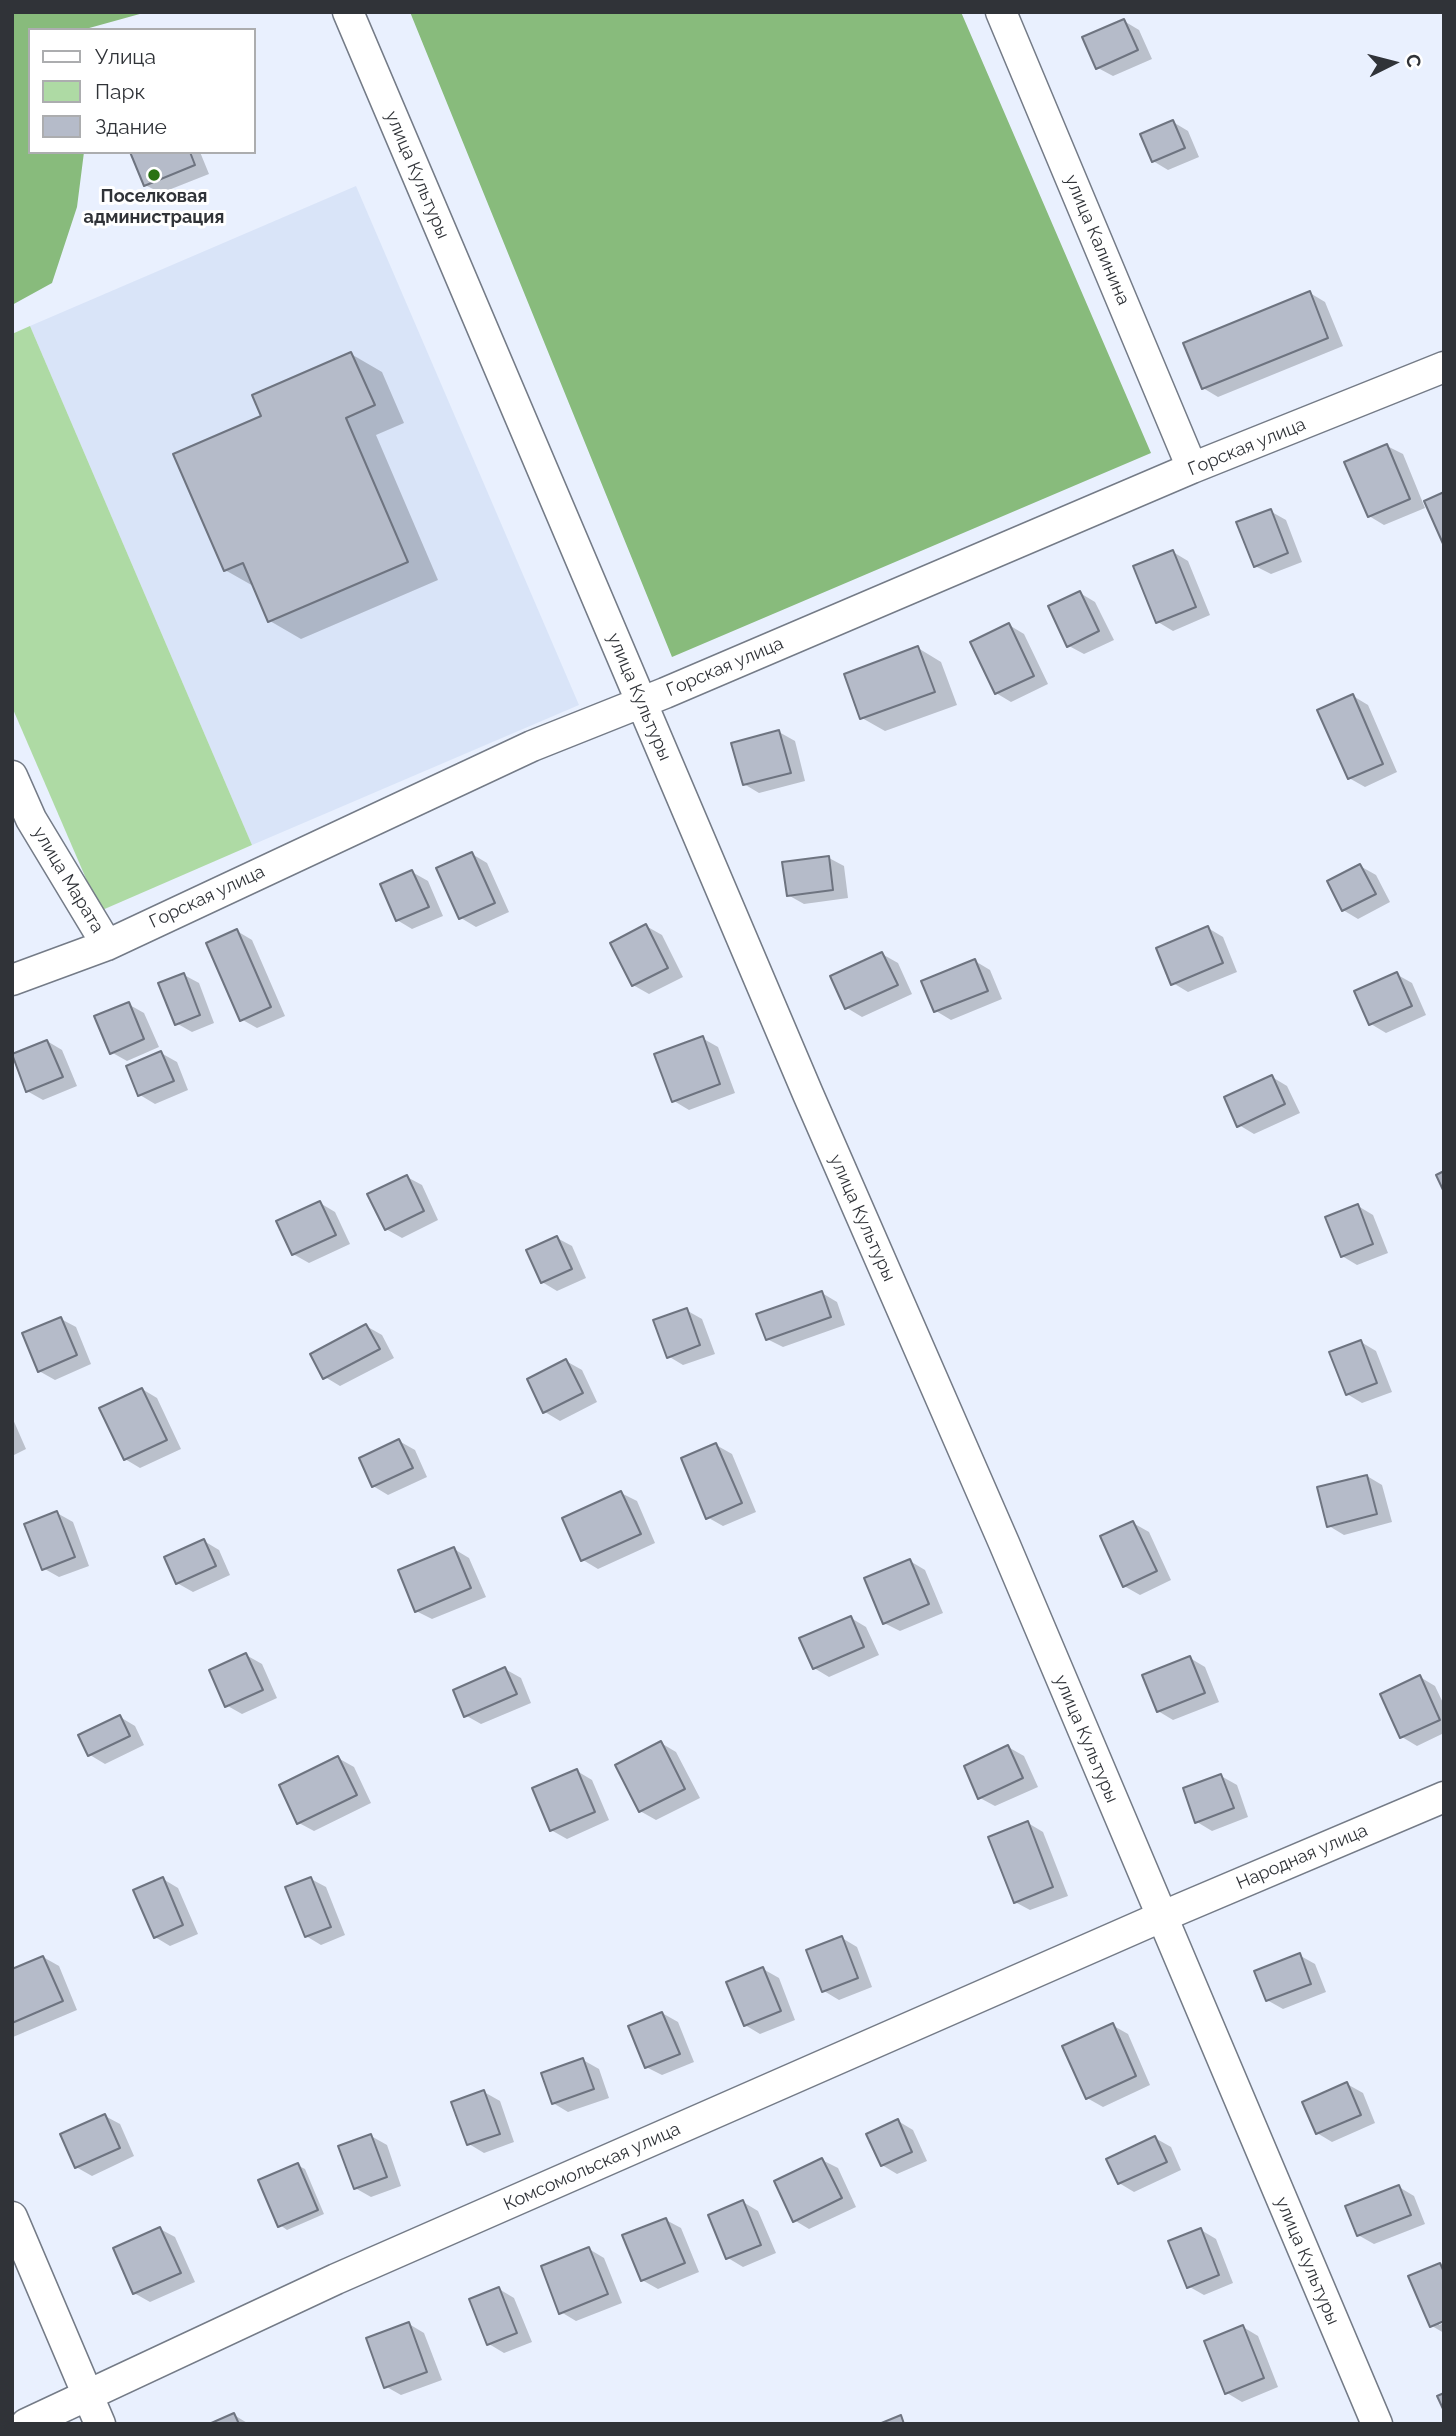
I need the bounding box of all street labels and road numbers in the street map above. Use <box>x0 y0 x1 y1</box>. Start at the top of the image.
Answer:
street label: улица Культуры <box>380 108 454 242</box>
street label: улица Калинина <box>1060 172 1134 308</box>
street label: Горская улица <box>1185 414 1309 480</box>
street label: улица Культуры <box>602 630 676 764</box>
street label: Горская улица <box>663 633 787 701</box>
street label: улица Марата <box>28 823 108 937</box>
street label: Горская улица <box>146 861 268 933</box>
street label: улица Культуры <box>824 1151 900 1285</box>
street label: улица Культуры <box>1049 1672 1123 1806</box>
street label: Народная улица <box>1233 1820 1371 1894</box>
street label: Комсомольская улица <box>500 2118 684 2216</box>
street label: улица Культуры <box>1270 2194 1344 2328</box>

